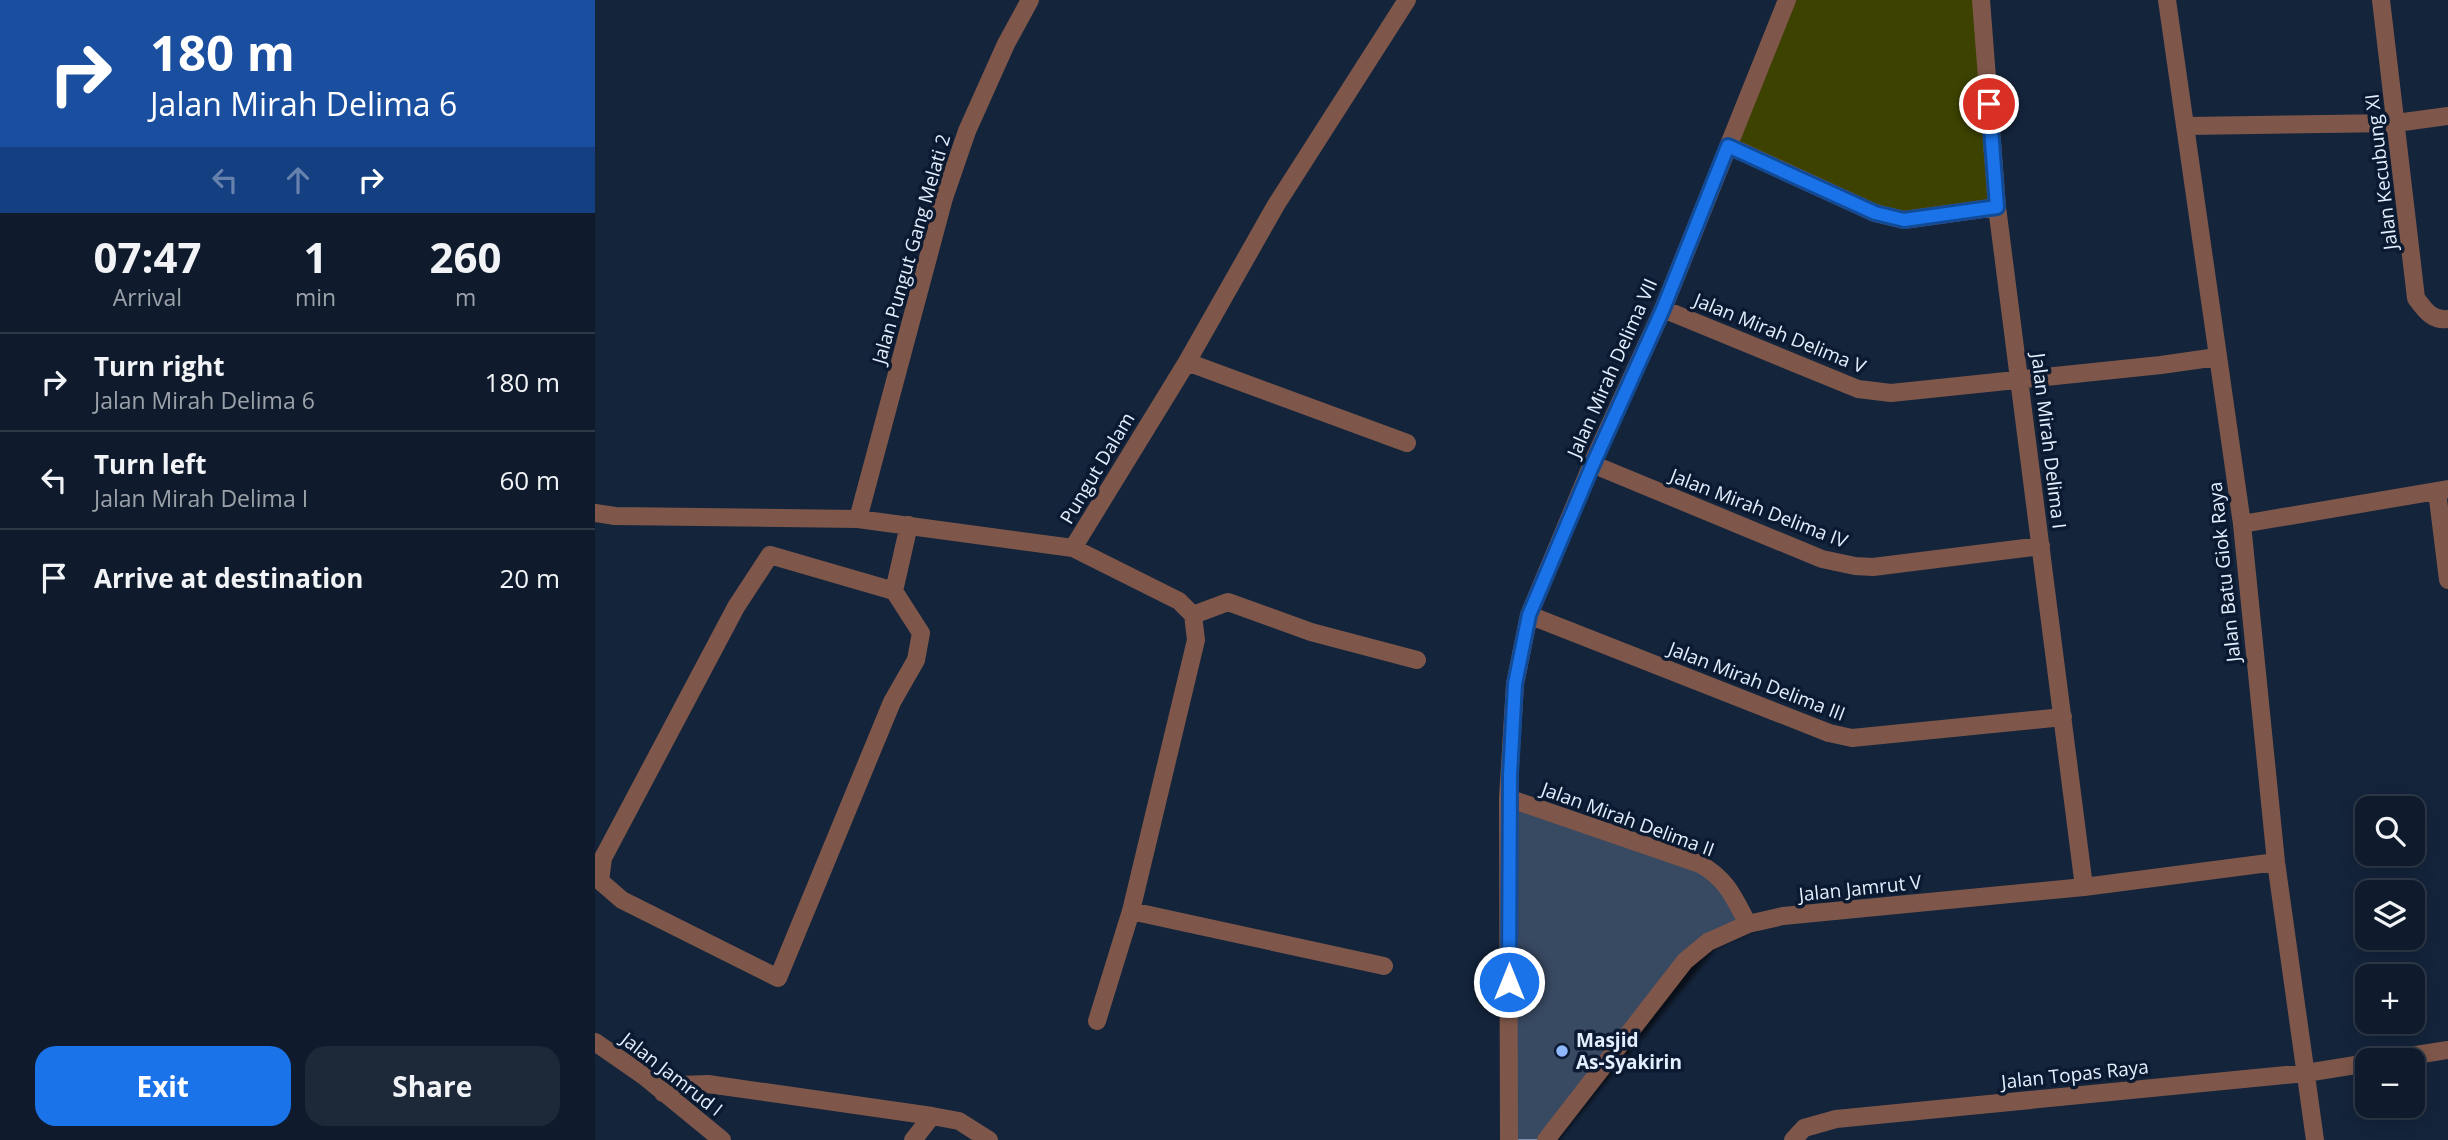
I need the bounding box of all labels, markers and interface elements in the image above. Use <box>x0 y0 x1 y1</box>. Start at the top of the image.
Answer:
text: 180 m <box>150 19 295 85</box>
icon: right <box>35 28 126 119</box>
pin <box>1959 74 2019 134</box>
text: Jalan Mirah Delima 6 <box>150 82 457 125</box>
icon: arrive <box>1970 85 2008 123</box>
street label: Jalan Kecubung XI <box>2359 92 2404 254</box>
street label: Jalan Pungut Gang Melati 2 <box>865 131 956 369</box>
icon: left <box>206 161 244 199</box>
icon: ahead <box>279 161 317 199</box>
icon: right <box>352 161 390 199</box>
text: 07:47 <box>93 228 201 285</box>
text: 1 <box>303 228 328 285</box>
text: 260 <box>430 228 502 285</box>
street label: Jalan Mirah Delima VII <box>1560 274 1663 463</box>
text: Arrival <box>113 281 182 313</box>
text: min <box>295 281 336 313</box>
text: m <box>455 281 476 313</box>
street label: Jalan Mirah Delima V <box>1689 286 1870 380</box>
text: Turn right <box>94 348 225 384</box>
street label: Jalan Mirah Delima I <box>2025 350 2073 530</box>
icon: right <box>35 363 73 401</box>
text: 180 m <box>485 364 560 400</box>
text: Jalan Mirah Delima 6 <box>94 384 315 416</box>
street label: Pungut Dalam <box>1053 407 1141 529</box>
text: Turn left <box>94 446 206 482</box>
icon: left <box>35 461 73 499</box>
street label: Jalan Mirah Delima IV <box>1665 461 1852 554</box>
text: 60 m <box>499 462 560 498</box>
street label: Jalan Batu Giok Raya <box>2202 481 2247 665</box>
text: Jalan Mirah Delima I <box>94 482 308 514</box>
icon: arrive <box>35 559 73 597</box>
text: Arrive at destination <box>94 560 363 596</box>
text: 20 m <box>499 560 560 596</box>
street label: Jalan Mirah Delima III <box>1663 635 1849 727</box>
street label: Jalan Mirah Delima II <box>1536 775 1718 862</box>
map controls <box>2355 796 2425 1118</box>
button: search <box>2355 796 2425 866</box>
street label: Jalan Jamrut V <box>1795 869 1923 908</box>
button: layers <box>2355 880 2425 950</box>
position arrow <box>1472 945 1546 1019</box>
button: + <box>2355 964 2425 1034</box>
street label: Jalan Jamrud I <box>614 1025 728 1122</box>
place label: Masjid As-Syakirin <box>1576 1027 1682 1075</box>
marker: Masjid As-Syakirin <box>1554 1043 1570 1059</box>
button: Exit <box>35 1046 291 1126</box>
button: Share <box>305 1046 560 1126</box>
button: − <box>2355 1048 2425 1118</box>
street label: Jalan Topas Raya <box>1998 1053 2150 1095</box>

